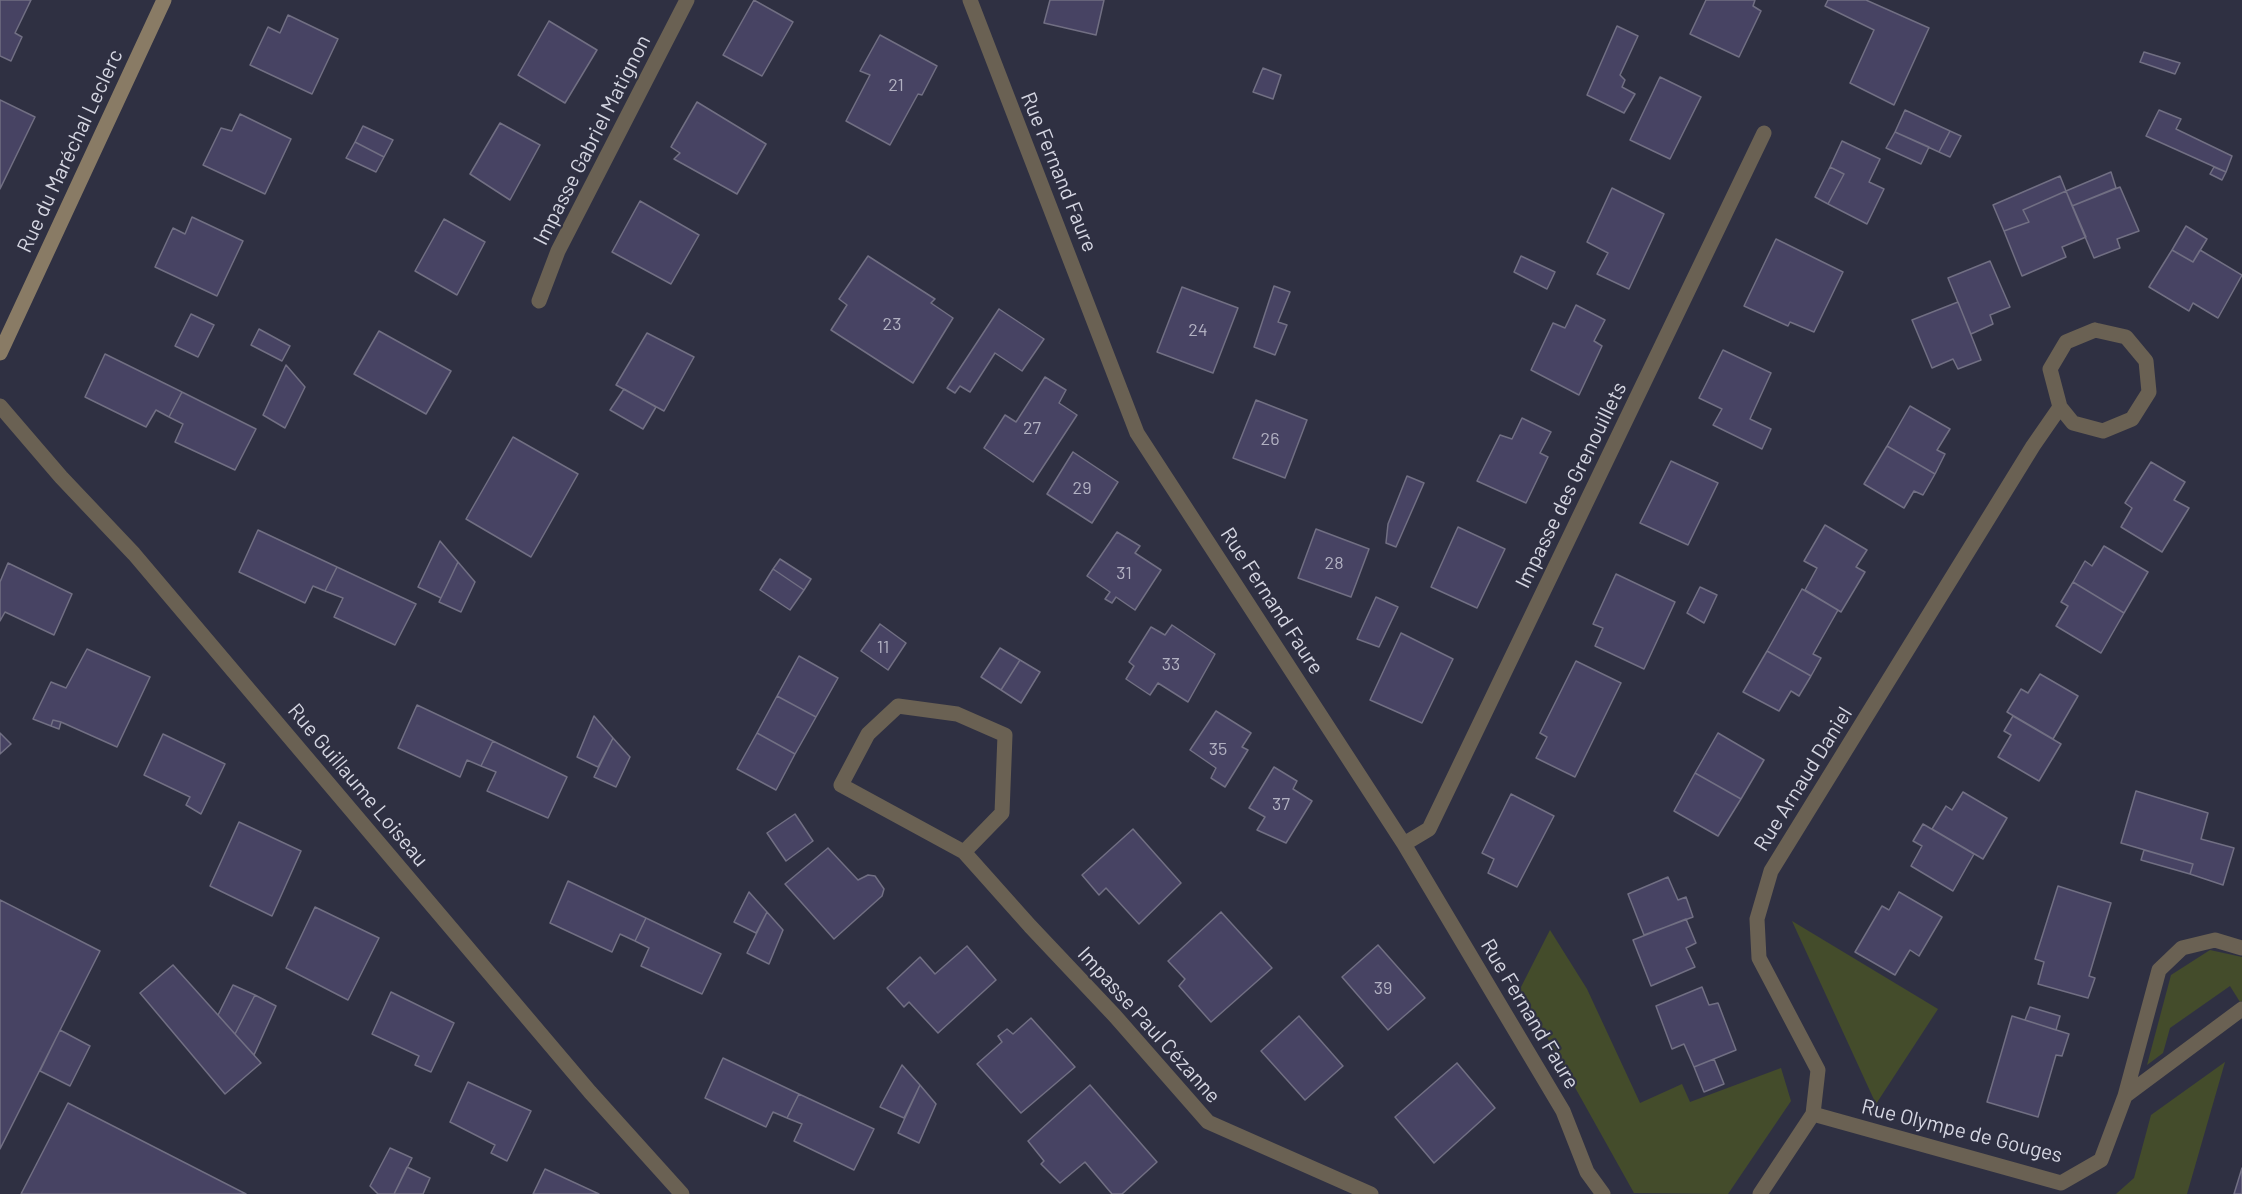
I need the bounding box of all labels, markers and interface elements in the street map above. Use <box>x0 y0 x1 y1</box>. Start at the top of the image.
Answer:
street label: Impasse Gabriel Matignon <box>528 31 656 249</box>
street label: Rue du Maréchal Leclerc <box>12 45 128 257</box>
house number: 21 <box>888 74 904 96</box>
street label: Rue Fernand Faure <box>1015 88 1103 256</box>
house number: 23 <box>883 313 901 335</box>
house number: 24 <box>1188 319 1208 341</box>
street label: Impasse des Grenouillets <box>1510 378 1632 592</box>
house number: 27 <box>1023 417 1041 439</box>
house number: 26 <box>1261 428 1279 450</box>
house number: 29 <box>1072 477 1092 499</box>
street label: Rue Fernand Faure <box>1215 523 1329 679</box>
house number: 28 <box>1324 552 1344 574</box>
house number: 31 <box>1116 562 1132 584</box>
house number: 11 <box>877 636 889 658</box>
house number: 33 <box>1162 653 1180 675</box>
street label: Rue Guillaume Loiseau <box>282 698 434 872</box>
street label: Rue Arnaud Daniel <box>1749 702 1857 856</box>
house number: 35 <box>1209 738 1227 760</box>
house number: 37 <box>1272 793 1290 815</box>
street label: Rue Fernand Faure <box>1475 935 1585 1093</box>
street label: Impasse Paul Cézanne <box>1072 942 1226 1108</box>
house number: 39 <box>1374 977 1392 999</box>
street label: Rue Olympe de Gouges <box>1859 1094 2065 1168</box>

